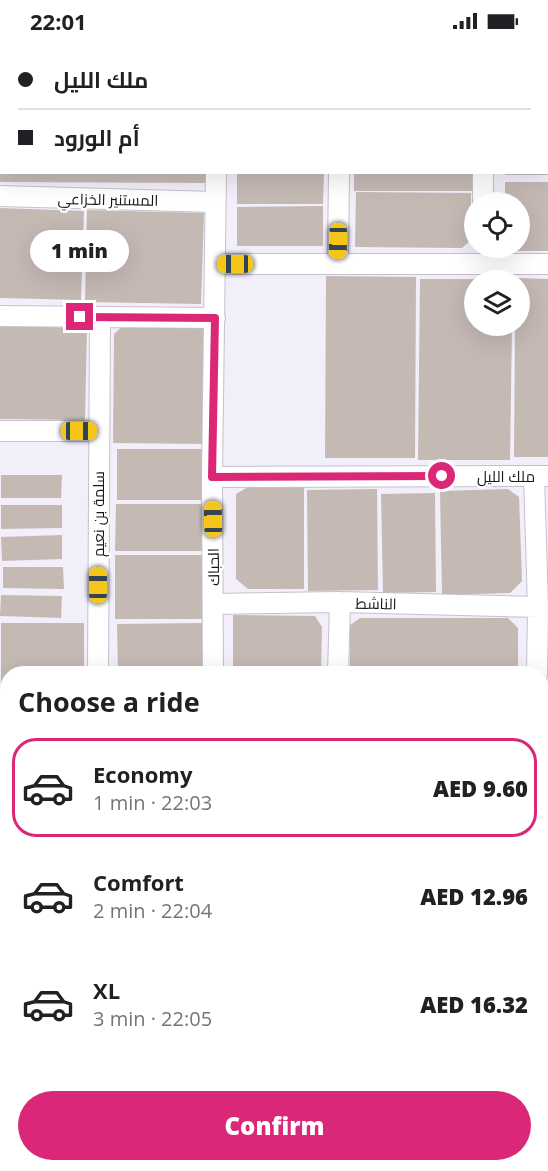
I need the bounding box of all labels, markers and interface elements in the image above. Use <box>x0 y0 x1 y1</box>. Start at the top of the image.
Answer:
text: 22:01 <box>30 6 87 36</box>
text: ملك الليل <box>54 64 148 94</box>
text: أم الورود <box>54 122 140 152</box>
street label: المستنير الخزاعي <box>57 188 159 213</box>
map controls <box>464 192 530 336</box>
button: locate <box>464 192 530 258</box>
car <box>329 223 347 259</box>
callout: 1 min <box>31 230 130 272</box>
text: 1 min <box>51 237 108 264</box>
car <box>217 255 253 273</box>
button: layers <box>464 270 530 336</box>
route end <box>66 303 93 330</box>
car <box>61 422 97 440</box>
route start <box>428 462 455 489</box>
street label: ملك الليل <box>477 466 535 487</box>
street label: سلمة بن نعيم <box>88 471 109 557</box>
car <box>204 501 222 537</box>
street label: الحباك <box>203 548 223 586</box>
car <box>89 567 107 603</box>
street label: الناشط <box>355 593 397 613</box>
text: Choose a ride <box>18 683 200 720</box>
text: Economy <box>93 759 192 789</box>
icon: car <box>21 761 75 815</box>
text: AED 9.60 <box>433 773 528 803</box>
text: 1 min · 22:03 <box>93 789 212 816</box>
text: Comfort <box>93 867 184 897</box>
icon: car <box>21 869 75 923</box>
text: AED 12.96 <box>420 881 528 911</box>
text: 2 min · 22:04 <box>93 897 212 924</box>
text: XL <box>93 975 120 1005</box>
icon: car <box>21 977 75 1031</box>
text: AED 16.32 <box>420 989 528 1019</box>
text: 3 min · 22:05 <box>93 1005 212 1032</box>
button: Confirm <box>18 1091 531 1160</box>

